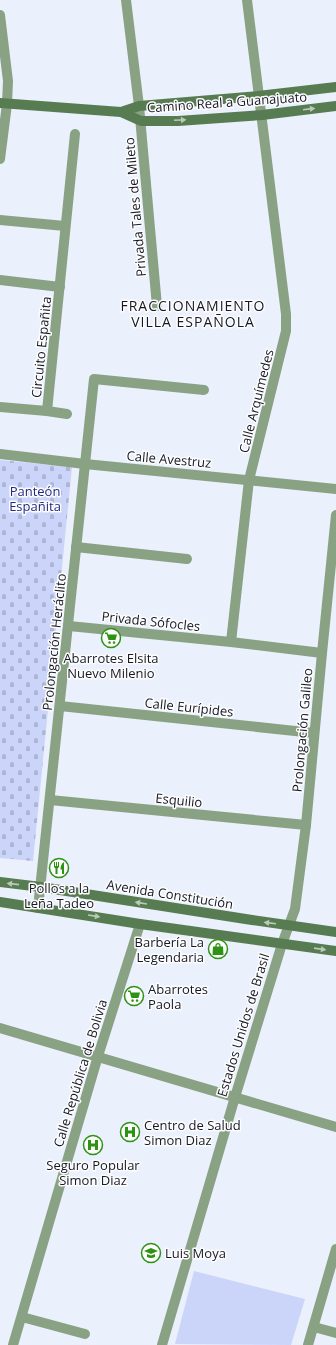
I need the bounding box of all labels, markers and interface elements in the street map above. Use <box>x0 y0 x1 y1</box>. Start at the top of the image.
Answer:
street label: Camino Real a Guanajuato <box>146 87 308 117</box>
one-way arrow <box>303 106 315 113</box>
one-way arrow <box>174 117 186 124</box>
street label: Privada Tales de Mileto <box>120 136 150 277</box>
street label: Circuito Españita <box>27 295 55 399</box>
district label: FRACCIONAMIENTO VILLA ESPAÑOLA <box>121 296 265 331</box>
street label: Calle Arquímedes <box>234 347 278 455</box>
street label: Calle Avestruz <box>126 446 212 472</box>
park label: Panteón Españita <box>9 482 61 515</box>
street label: Prolongación Heráclito <box>38 572 70 711</box>
street label: Privada Sófocles <box>101 607 201 635</box>
supermarket icon: Abarrotes Elsita Nuevo Milenio <box>100 627 122 649</box>
place label: Abarrotes Elsita Nuevo Milenio <box>63 649 159 682</box>
street label: Prolongación Galileo <box>288 667 316 793</box>
street label: Calle Eurípides <box>144 693 234 721</box>
street label: Esquilio <box>155 789 203 811</box>
restaurant icon: Pollos a la Leña Tadeo <box>48 857 70 879</box>
street label: Avenida Constitución <box>105 875 235 913</box>
place label: Pollos a la Leña Tadeo <box>24 879 94 912</box>
one-way arrow <box>7 880 19 887</box>
one-way arrow <box>135 900 147 906</box>
one-way arrow <box>88 914 100 920</box>
one-way arrow <box>264 919 276 926</box>
place label: Barbería La Legendaria <box>135 933 204 966</box>
shop icon: Barbería La Legendaria <box>207 938 229 960</box>
one-way arrow <box>313 946 326 952</box>
street label: Estados Unidos de Brasil <box>213 951 273 1099</box>
place label: Abarrotes Paola <box>148 980 208 1013</box>
supermarket icon: Abarrotes Paola <box>123 985 145 1007</box>
street label: Calle República de Bolivia <box>49 997 111 1149</box>
place label: Centro de Salud Simon Diaz <box>144 1116 241 1149</box>
hospital icon: Centro de Salud Simon Diaz <box>119 1121 141 1143</box>
hospital icon: Seguro Popular Simon Diaz <box>82 1134 104 1156</box>
place label: Seguro Popular Simon Diaz <box>46 1156 140 1189</box>
school or university icon: Luis Moya <box>140 1242 162 1264</box>
place label: Luis Moya <box>165 1244 226 1262</box>

